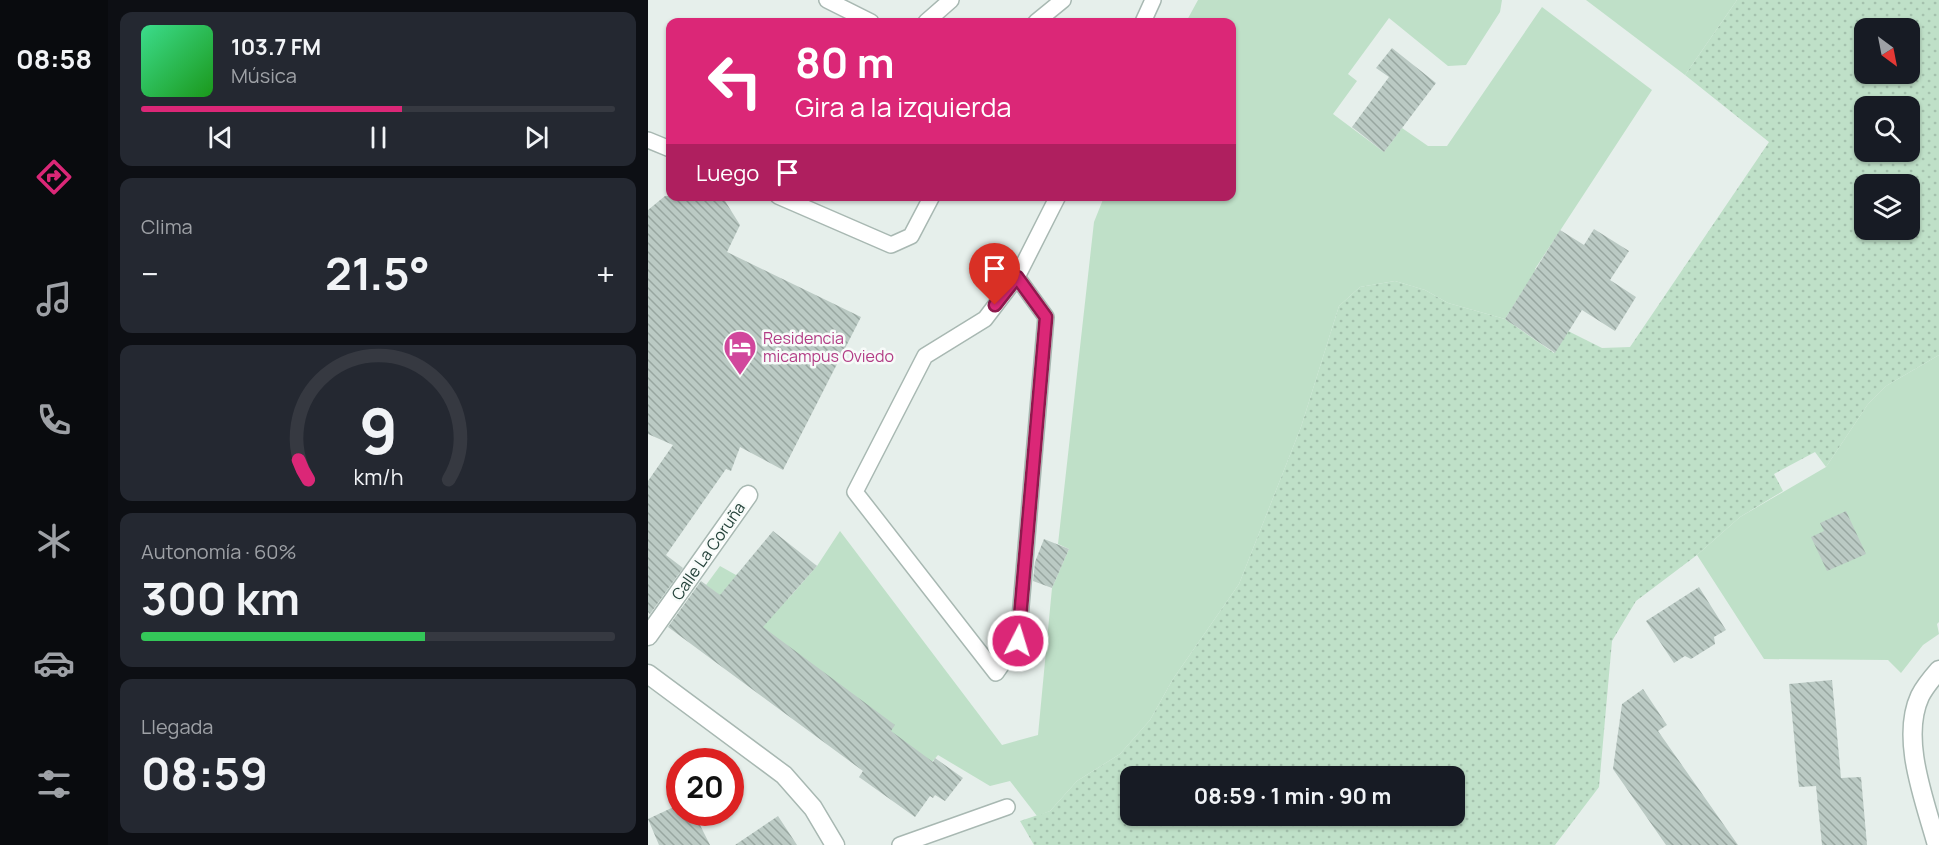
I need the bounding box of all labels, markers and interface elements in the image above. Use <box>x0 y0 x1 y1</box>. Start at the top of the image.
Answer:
north arrow <box>1854 18 1920 84</box>
map controls <box>1854 18 1920 240</box>
text: 103.7 FM <box>231 32 321 62</box>
text: 80 m <box>795 33 895 91</box>
text: 08:58 <box>16 40 92 77</box>
icon: left <box>696 42 774 120</box>
text: Música <box>231 62 297 89</box>
text: Gira a la izquierda <box>795 88 1011 125</box>
button: search <box>1854 96 1920 162</box>
icon: previous <box>204 121 237 154</box>
icon: pause <box>362 121 395 154</box>
icon: next <box>520 121 553 154</box>
icon: directions <box>33 156 75 198</box>
icon: arrive <box>771 156 804 189</box>
text: Luego <box>696 158 759 188</box>
button: layers <box>1854 174 1920 240</box>
text: Clima <box>141 213 193 240</box>
text: 21.5° <box>325 242 430 304</box>
pin <box>969 243 1020 305</box>
text: − <box>141 251 159 296</box>
text: + <box>596 251 615 296</box>
icon: arrive <box>978 252 1011 285</box>
icon: music <box>33 278 75 320</box>
place label: Residencia micampus Oviedo <box>763 327 894 367</box>
hotel icon: Residencia micampus Oviedo <box>722 329 758 376</box>
text: 9 <box>359 387 397 473</box>
icon: phone <box>33 399 75 441</box>
text: km/h <box>353 462 403 491</box>
street label: Calle La Coruña <box>666 498 750 604</box>
icon: climate <box>33 520 75 562</box>
text: Autonomía · 60% <box>141 538 297 565</box>
text: 300 km <box>141 567 300 629</box>
position arrow <box>986 609 1050 673</box>
icon: car <box>33 642 75 684</box>
text: Llegada <box>141 713 213 740</box>
text: 08:59 <box>141 742 268 804</box>
speed limit sign: 20 <box>666 748 744 826</box>
icon: filters <box>33 763 75 805</box>
text: 08:59 · 1 min · 90 m <box>1194 781 1391 811</box>

